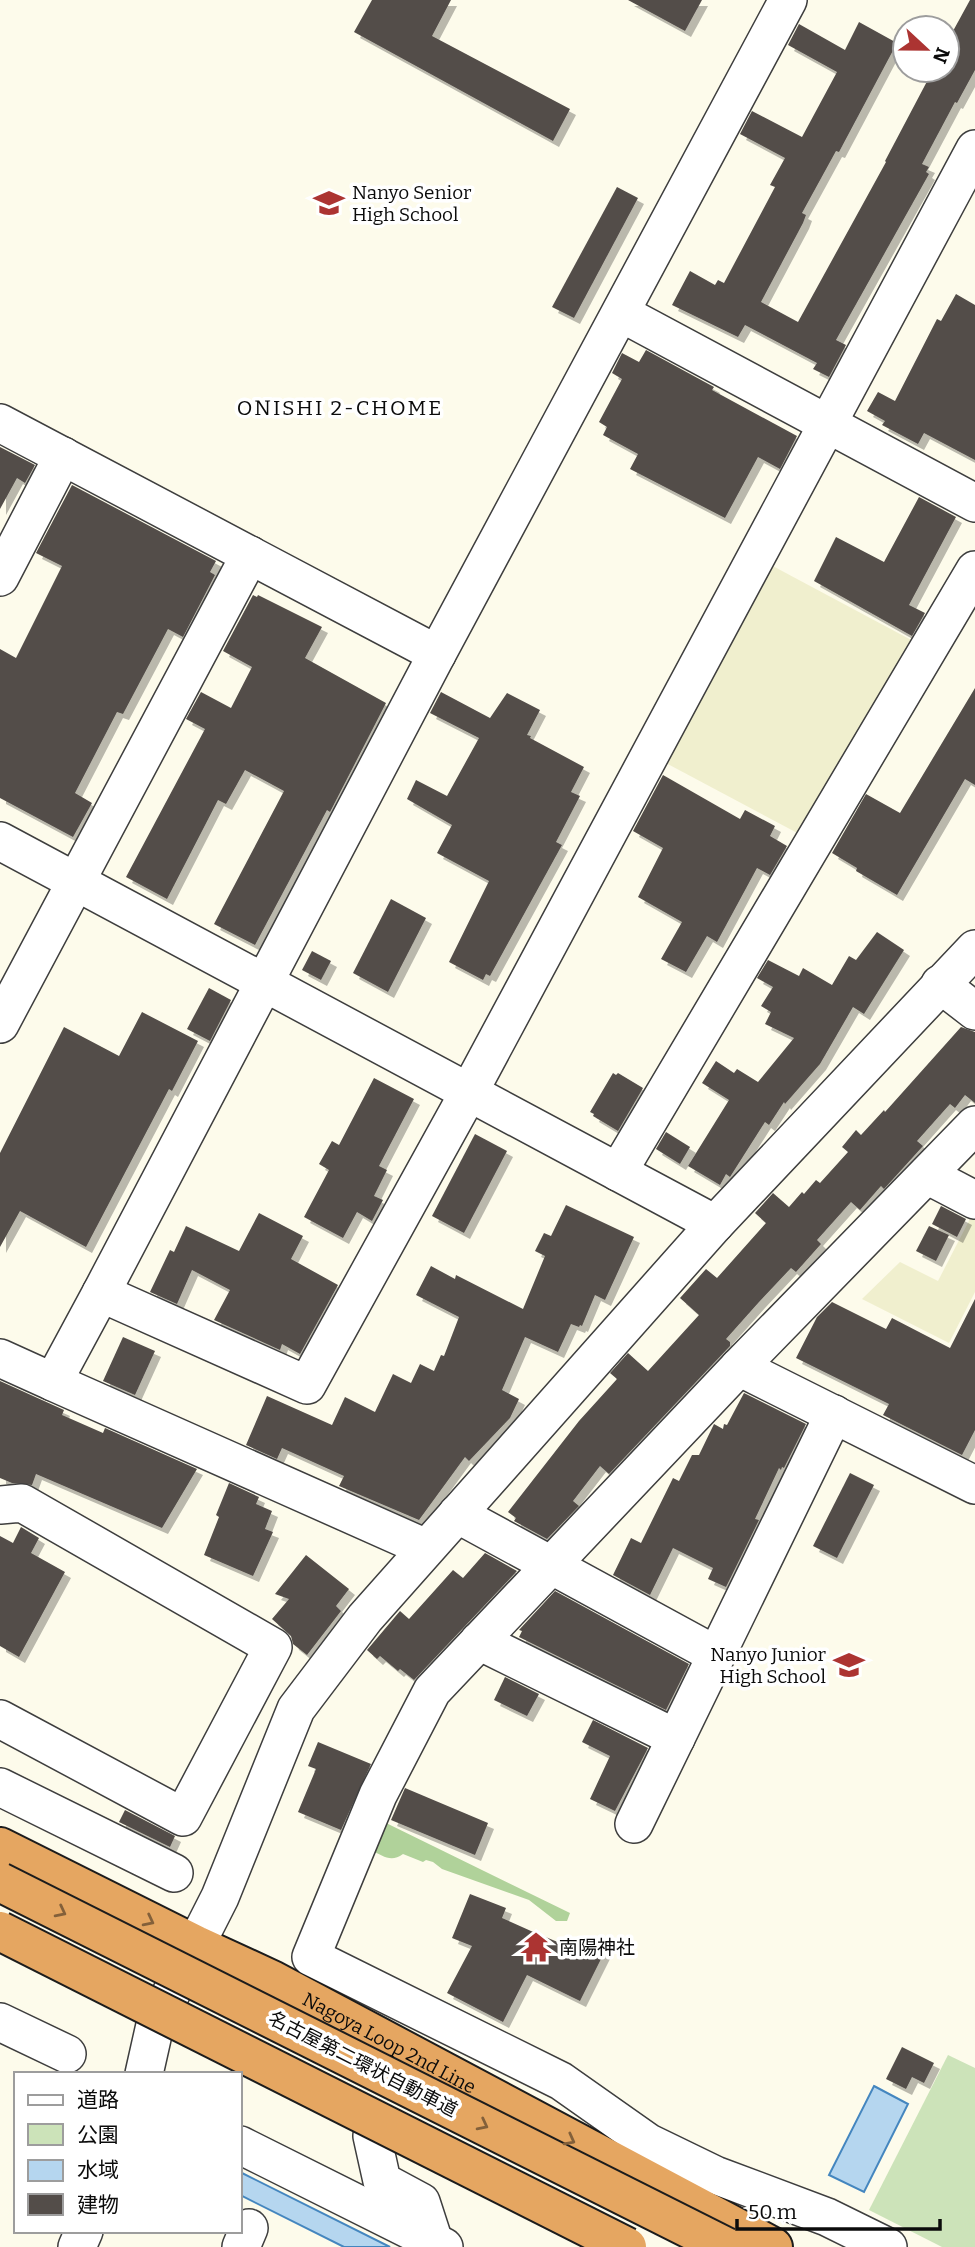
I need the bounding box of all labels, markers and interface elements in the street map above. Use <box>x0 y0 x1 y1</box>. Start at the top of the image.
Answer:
north arrow <box>891 14 961 84</box>
text: N <box>928 44 955 67</box>
place label: Nanyo Senior High School <box>352 181 472 226</box>
school or university icon: Nanyo Senior High School <box>312 186 346 220</box>
district label: ONISHI 2-CHOME <box>237 395 443 421</box>
place label: Nanyo Junior High School <box>710 1643 827 1688</box>
school or university icon: Nanyo Junior High School <box>832 1648 866 1682</box>
one-way arrow <box>54 1904 66 1918</box>
one-way arrow <box>142 1913 154 1927</box>
temple icon: 南陽神社 <box>519 1930 553 1964</box>
place label: 南陽神社 <box>559 1936 635 1959</box>
street label: Nagoya Loop 2nd Line <box>299 1987 480 2098</box>
street label: 名古屋第二環状自動車道 <box>265 2006 461 2122</box>
legend <box>14 2072 242 2233</box>
text: 道路 <box>77 2087 119 2113</box>
one-way arrow <box>476 2116 488 2130</box>
text: 公園 <box>77 2122 119 2148</box>
one-way arrow <box>563 2132 575 2145</box>
text: 水域 <box>77 2157 119 2183</box>
scale bar <box>737 2188 940 2232</box>
text: 建物 <box>77 2192 119 2218</box>
text: 50 m <box>748 2199 797 2225</box>

